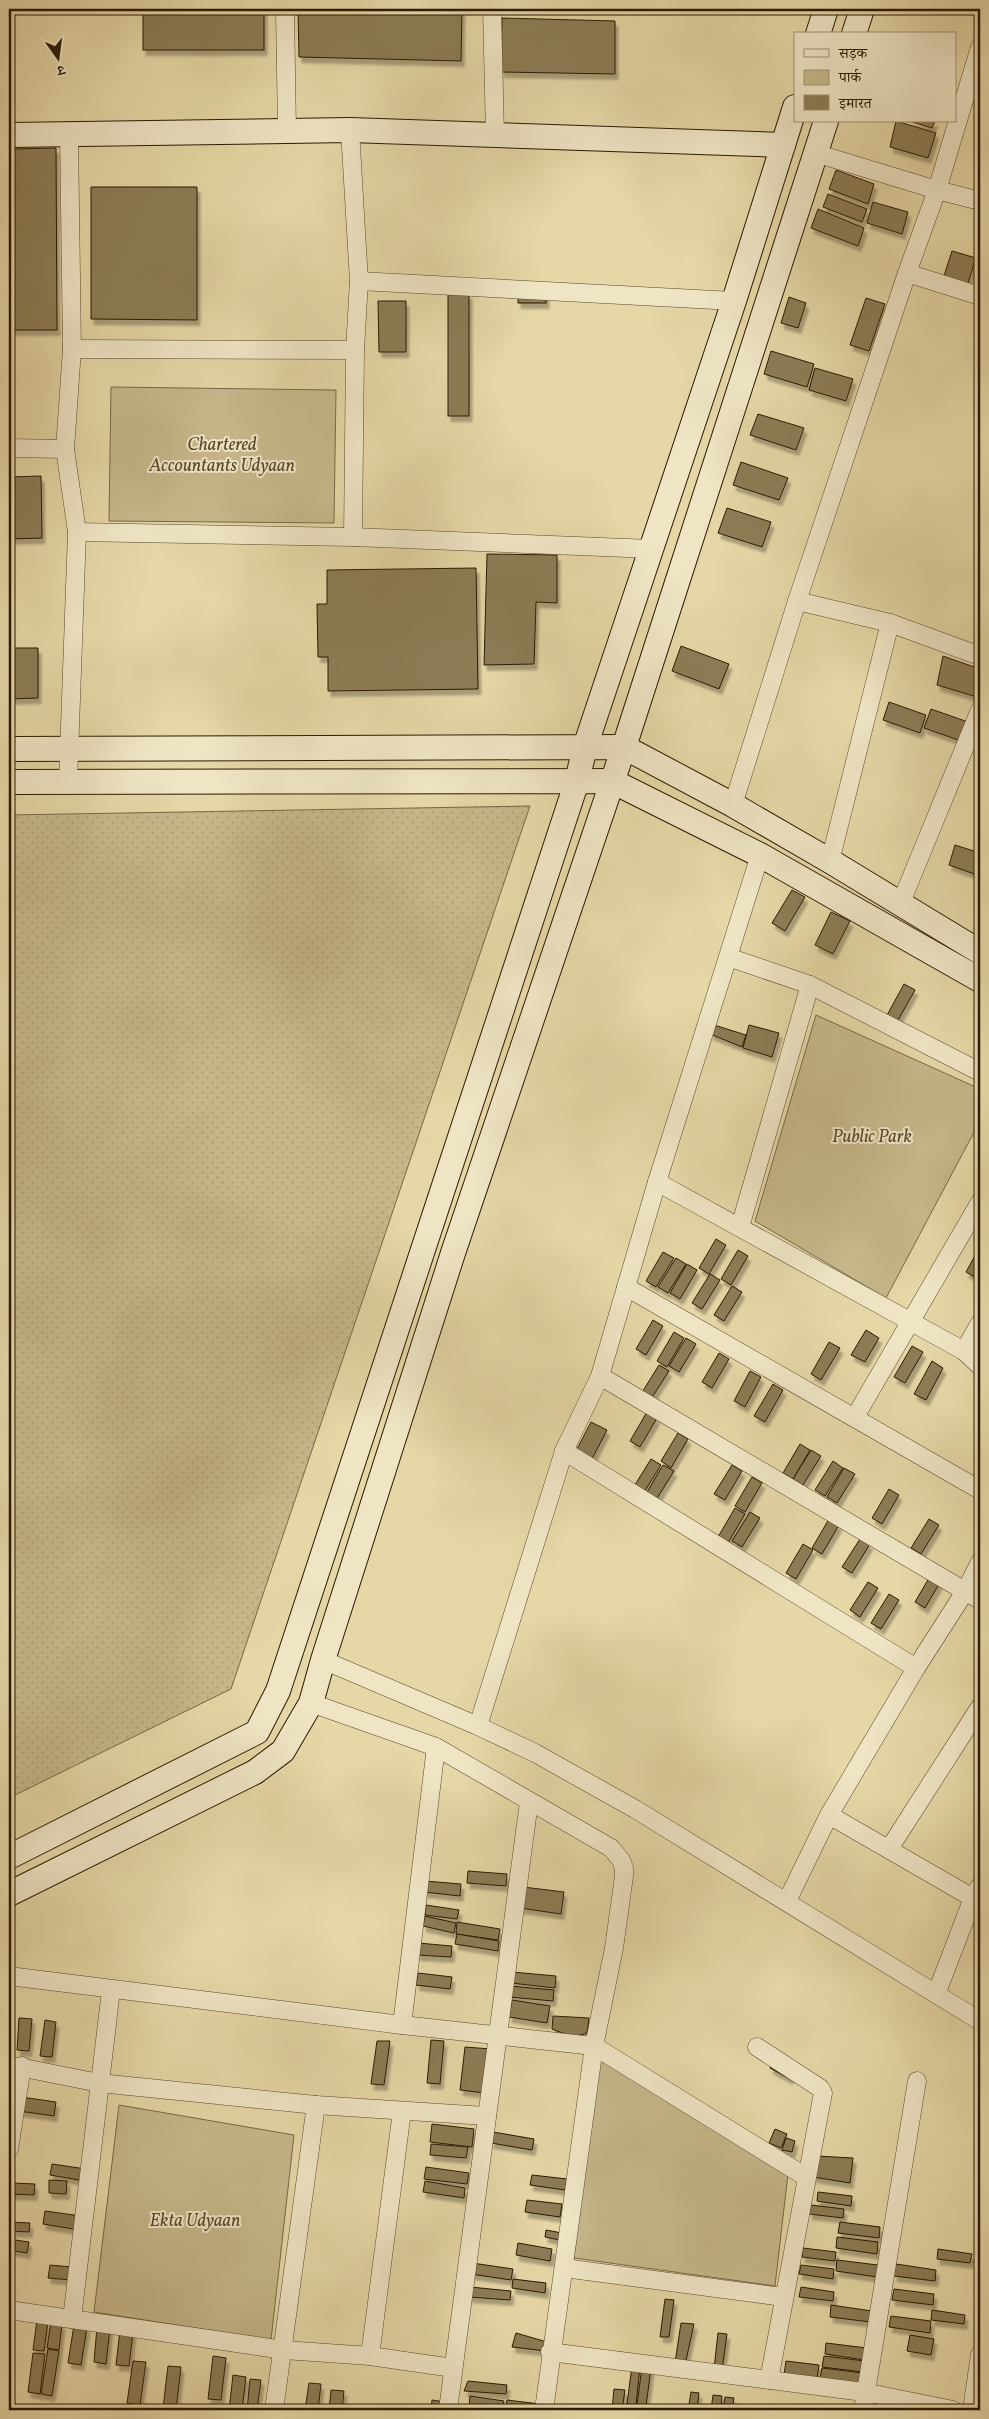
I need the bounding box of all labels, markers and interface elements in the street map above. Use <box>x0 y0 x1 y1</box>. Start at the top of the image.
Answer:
north arrow <box>32 32 82 82</box>
legend <box>794 32 956 122</box>
text: सड़क <box>838 44 868 65</box>
text: उ <box>54 59 68 79</box>
text: पार्क <box>838 68 862 89</box>
text: इमारत <box>838 94 873 115</box>
park label: Chartered Accountants Udyaan <box>148 433 295 479</box>
park label: Public Park <box>832 1125 912 1150</box>
park label: Ekta Udyaan <box>150 2209 240 2234</box>

